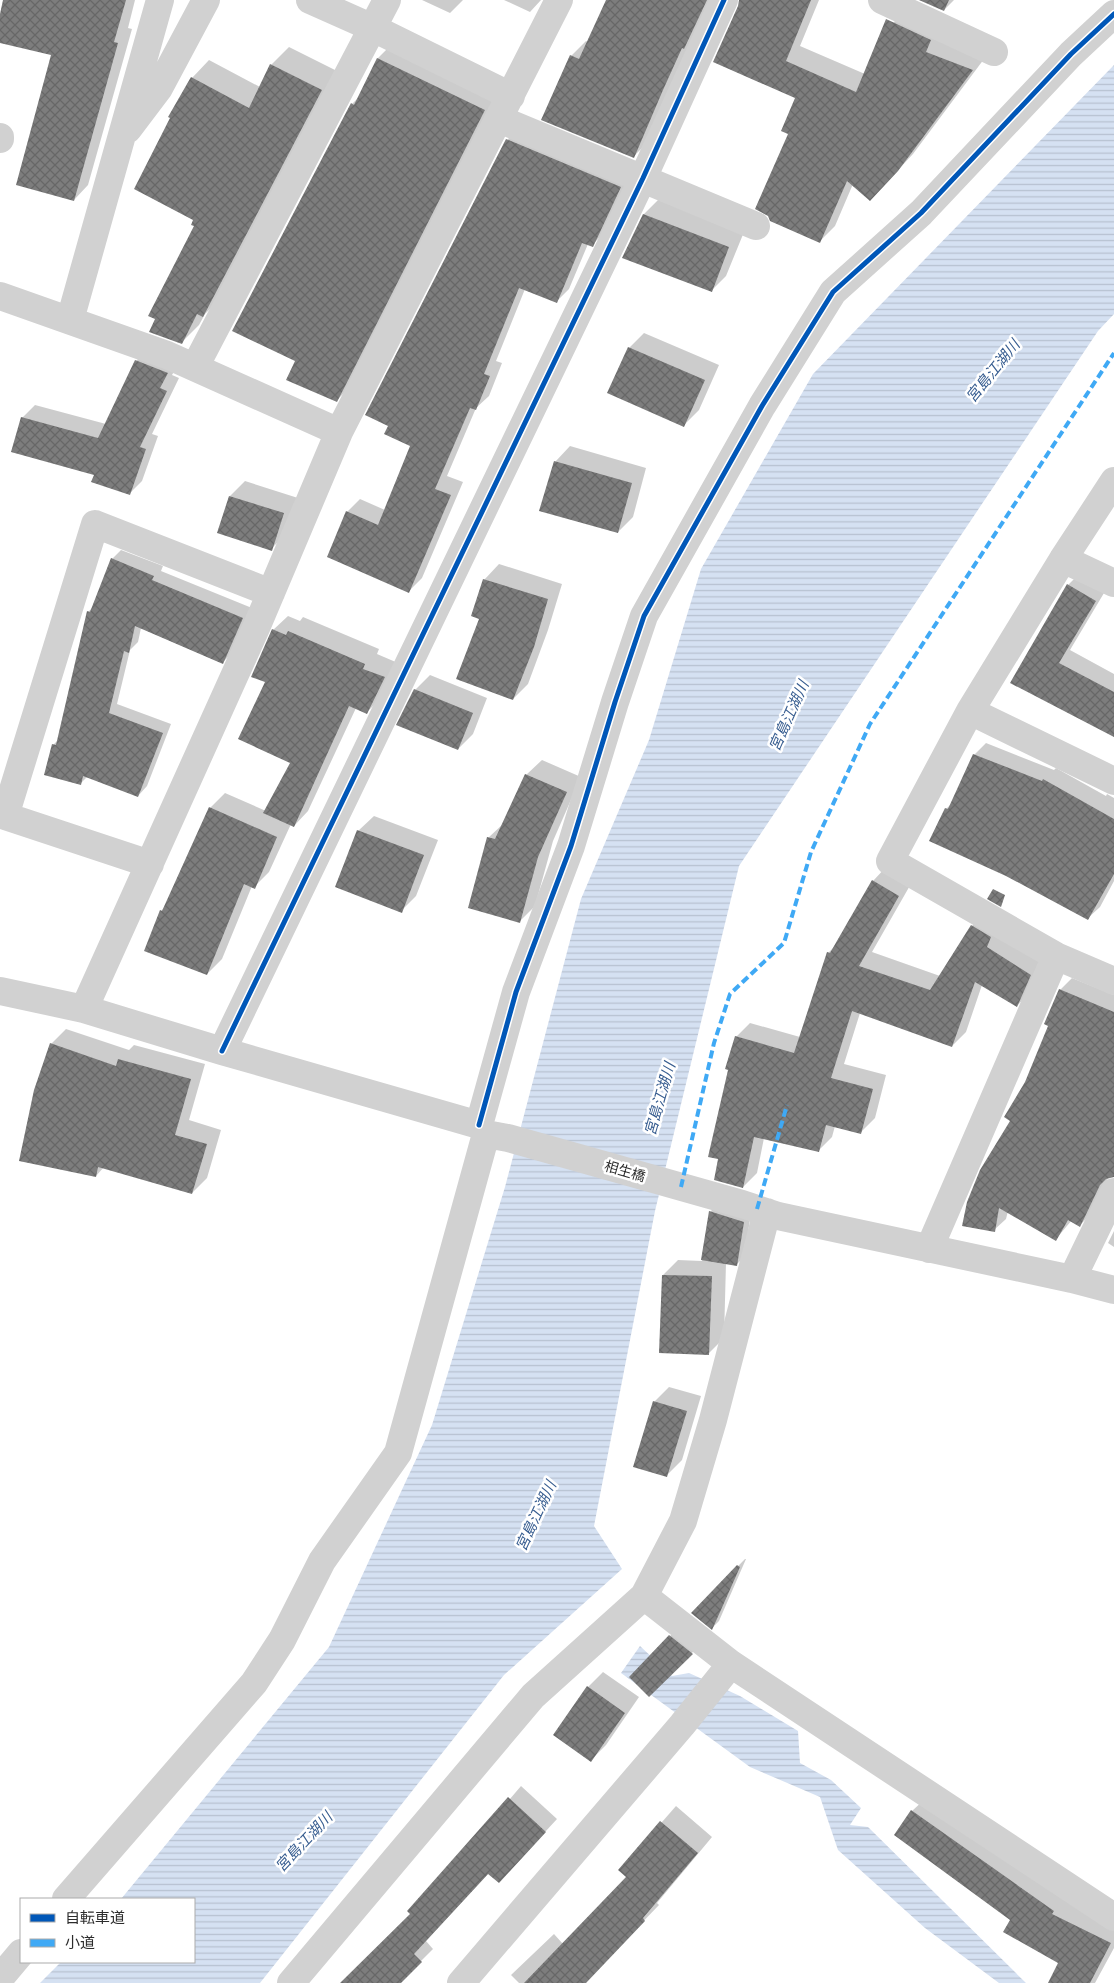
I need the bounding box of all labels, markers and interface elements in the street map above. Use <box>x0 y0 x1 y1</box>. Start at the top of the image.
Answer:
water label: 宮島江湖川 <box>962 335 1024 405</box>
water label: 宮島江湖川 <box>766 676 812 754</box>
water label: 宮島江湖川 <box>641 1059 679 1137</box>
street label: 相生橋 <box>603 1158 647 1184</box>
water label: 宮島江湖川 <box>512 1476 560 1553</box>
water label: 宮島江湖川 <box>272 1807 337 1875</box>
legend <box>20 1898 195 1963</box>
text: 自転車道 <box>65 1909 125 1926</box>
text: 小道 <box>65 1934 95 1951</box>

